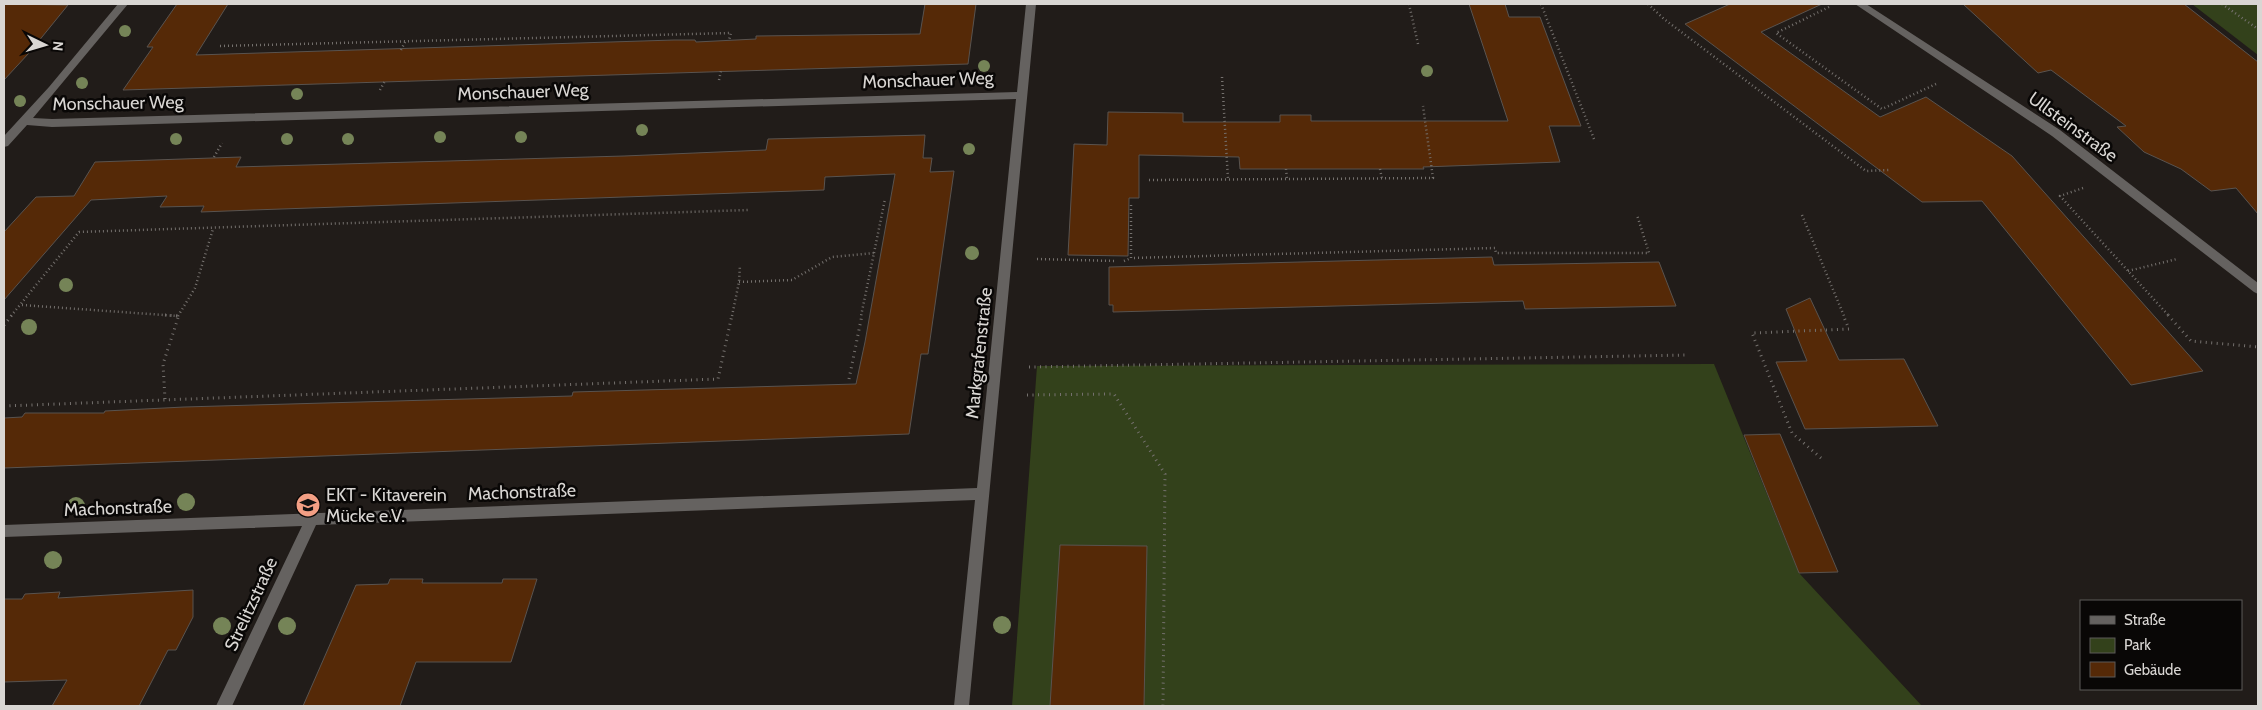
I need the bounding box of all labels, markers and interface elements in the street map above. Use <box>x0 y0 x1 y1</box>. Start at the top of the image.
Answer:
north arrow <box>20 20 70 70</box>
text: N <box>49 40 67 52</box>
street label: Monschauer Weg <box>862 67 995 93</box>
street label: Monschauer Weg <box>457 79 590 105</box>
street label: Ullsteinstraße <box>2024 87 2122 167</box>
street label: Monschauer Weg <box>52 91 185 115</box>
street label: Markgrafenstraße <box>961 286 997 420</box>
street label: Machonstraße <box>468 479 576 505</box>
place label: EKT - Kitaverein Mücke e.V. <box>326 484 447 527</box>
school or university icon: EKT - Kitaverein Mücke e.V. <box>295 492 321 518</box>
street label: Machonstraße <box>64 495 172 521</box>
street label: Strelitzstraße <box>220 554 282 654</box>
legend <box>2080 600 2242 690</box>
text: Straße <box>2124 611 2166 629</box>
text: Park <box>2124 636 2151 654</box>
text: Gebäude <box>2124 661 2181 679</box>

